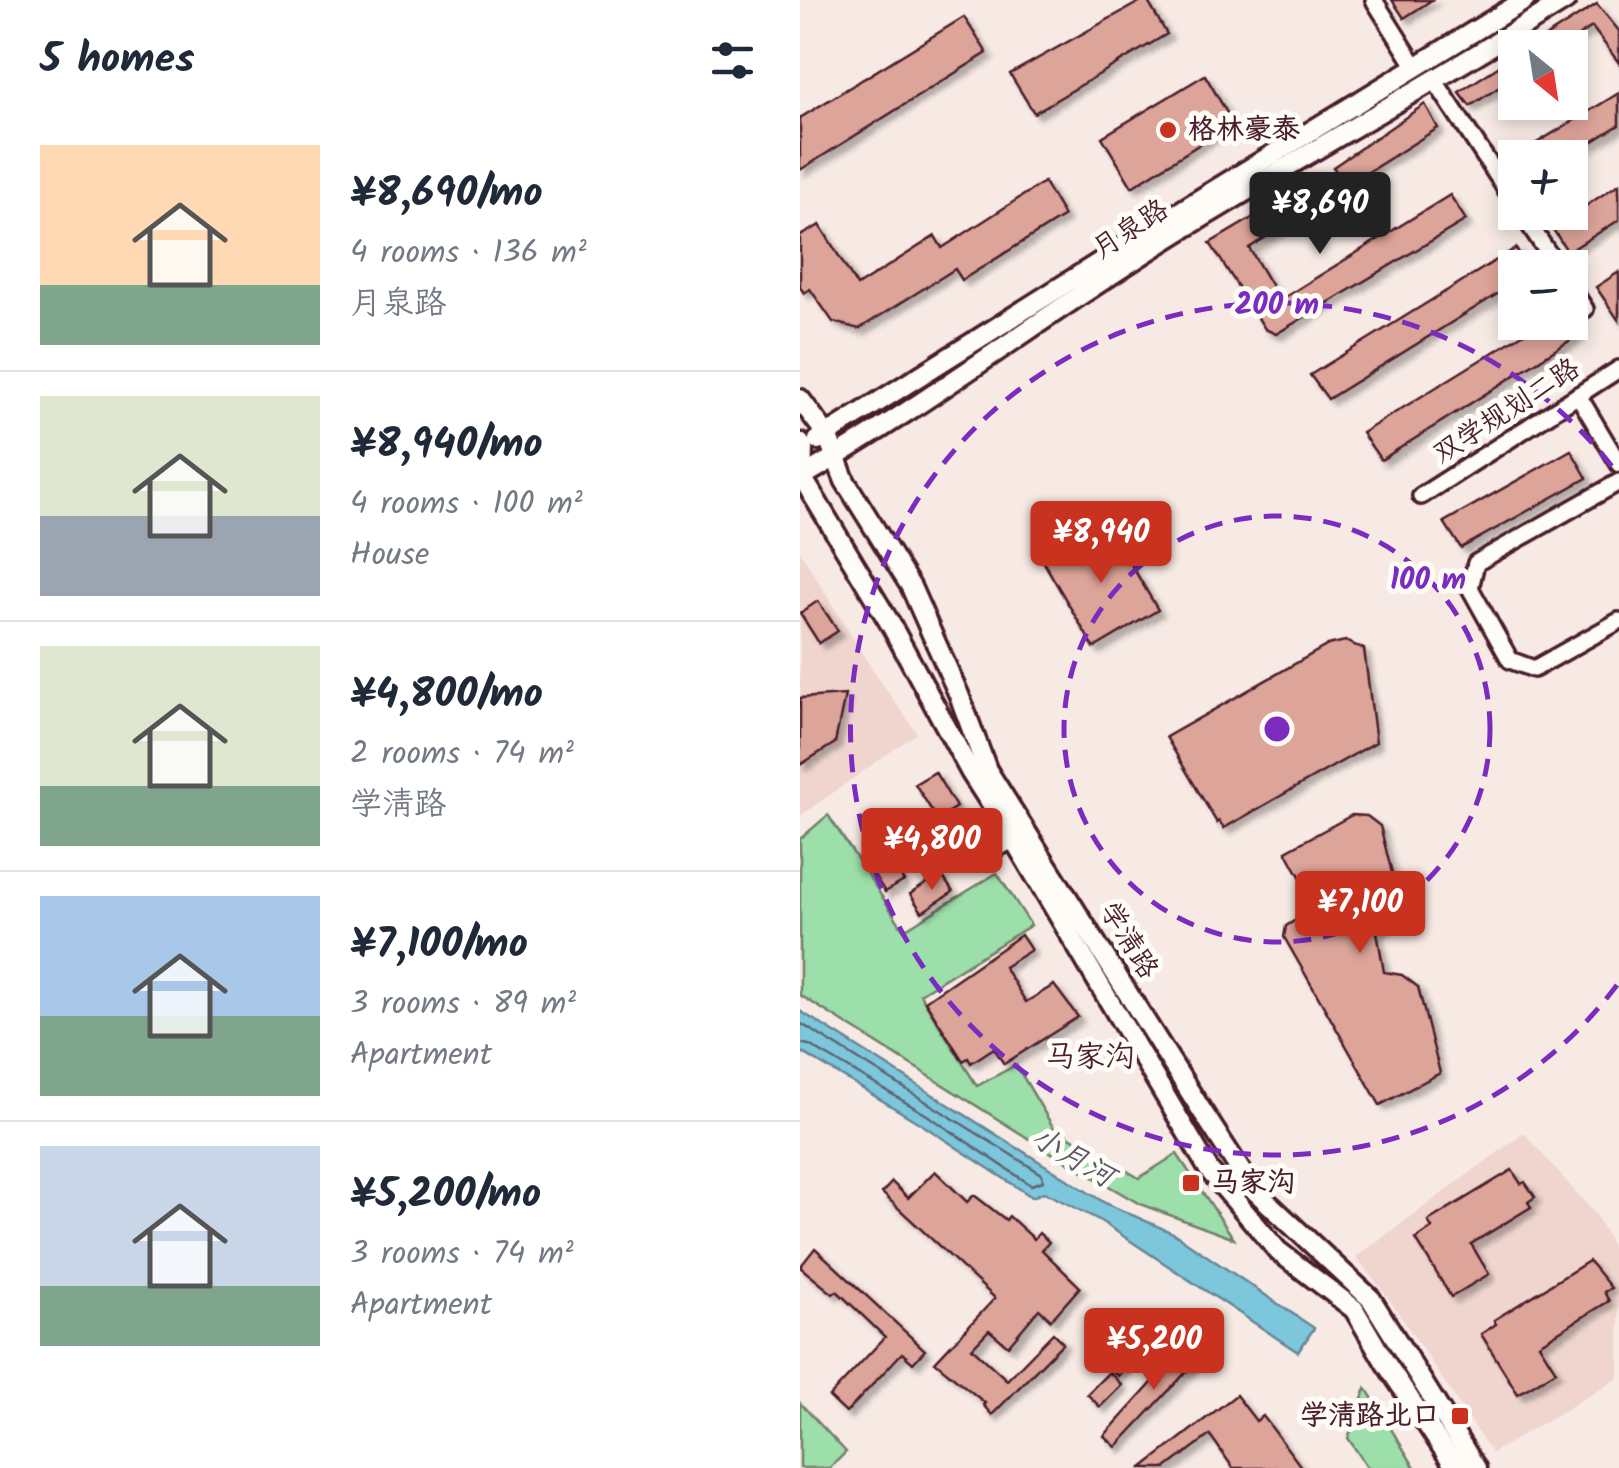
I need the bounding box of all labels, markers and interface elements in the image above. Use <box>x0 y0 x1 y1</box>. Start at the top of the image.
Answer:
text: 5 homes <box>40 27 195 94</box>
north arrow <box>1498 30 1588 120</box>
map controls <box>1498 30 1588 340</box>
icon: filters <box>705 33 760 88</box>
place label: 格林豪泰 <box>1188 108 1300 153</box>
marker: 格林豪泰 <box>1157 119 1179 141</box>
button: + <box>1498 140 1588 230</box>
text: ¥8,690/mo <box>350 161 543 228</box>
pin: ¥8,690 <box>1239 172 1401 257</box>
text: ¥8,690 <box>1272 179 1368 230</box>
icon: home <box>120 185 240 305</box>
street label: 月泉路 <box>1084 188 1178 272</box>
text: 4 rooms · 136 m² <box>350 228 587 279</box>
button: − <box>1498 250 1588 340</box>
text: 月泉路 <box>350 279 446 330</box>
text: 200 m <box>1235 282 1319 330</box>
street label: 双学规划二路 <box>1424 347 1590 477</box>
text: ¥8,940/mo <box>350 412 543 479</box>
icon: home <box>120 436 240 556</box>
text: 4 rooms · 100 m² <box>350 479 583 530</box>
pin: ¥8,940 <box>1020 501 1182 586</box>
text: ¥8,940 <box>1053 508 1150 559</box>
text: House <box>350 530 429 581</box>
text: 100 m <box>1390 557 1466 605</box>
text: ¥4,800/mo <box>350 662 543 729</box>
icon: home <box>120 686 240 806</box>
centre of rings <box>1259 711 1295 747</box>
text: 2 rooms · 74 m² <box>350 729 574 780</box>
text: 学清路 <box>350 780 446 831</box>
pin: ¥4,800 <box>851 808 1013 893</box>
text: ¥4,800 <box>883 815 981 866</box>
pin: ¥7,100 <box>1279 871 1441 956</box>
text: ¥7,100 <box>1317 878 1403 929</box>
street label: 学清路 <box>1087 893 1169 989</box>
text: ¥7,100/mo <box>350 912 528 979</box>
icon: home <box>120 936 240 1056</box>
text: 3 rooms · 89 m² <box>350 979 576 1030</box>
text: Apartment <box>350 1030 492 1081</box>
district label: 马家沟 <box>1045 1034 1135 1082</box>
water label: 小月河 <box>1021 1115 1127 1204</box>
place label: 马家沟 <box>1211 1161 1295 1206</box>
text: ¥5,200/mo <box>350 1162 541 1229</box>
marker: 马家沟 <box>1180 1172 1202 1194</box>
icon: home <box>120 1186 240 1306</box>
text: 3 rooms · 74 m² <box>350 1229 574 1280</box>
text: Apartment <box>350 1280 492 1331</box>
pin: ¥5,200 <box>1073 1308 1235 1393</box>
text: ¥5,200 <box>1106 1315 1202 1366</box>
place label: 学清路北口 <box>1300 1394 1440 1439</box>
marker: 学清路北口 <box>1449 1405 1471 1427</box>

